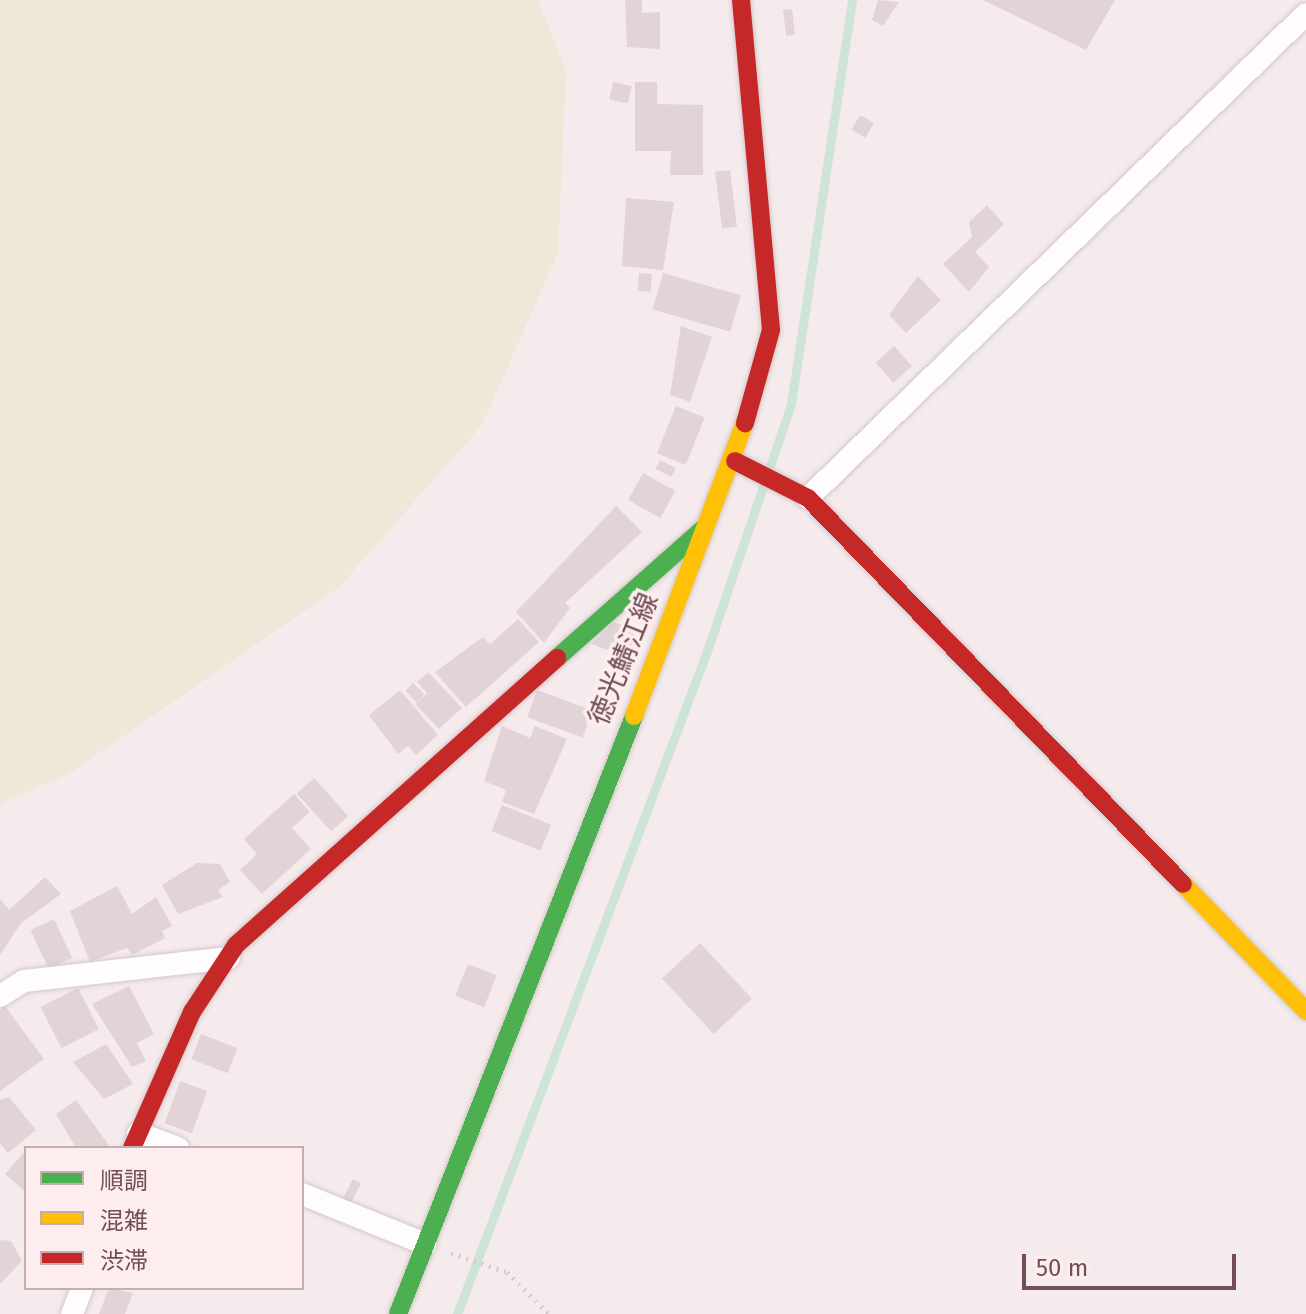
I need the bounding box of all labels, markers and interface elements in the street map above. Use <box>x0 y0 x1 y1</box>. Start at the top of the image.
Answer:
street label: 徳光鯖江線 <box>582 588 666 730</box>
legend <box>24 1146 304 1290</box>
text: 順調 <box>100 1167 148 1195</box>
text: 混雑 <box>100 1207 148 1235</box>
scale bar <box>1026 1238 1240 1288</box>
text: 渋滞 <box>100 1247 148 1275</box>
text: 50 m <box>1036 1254 1088 1282</box>

